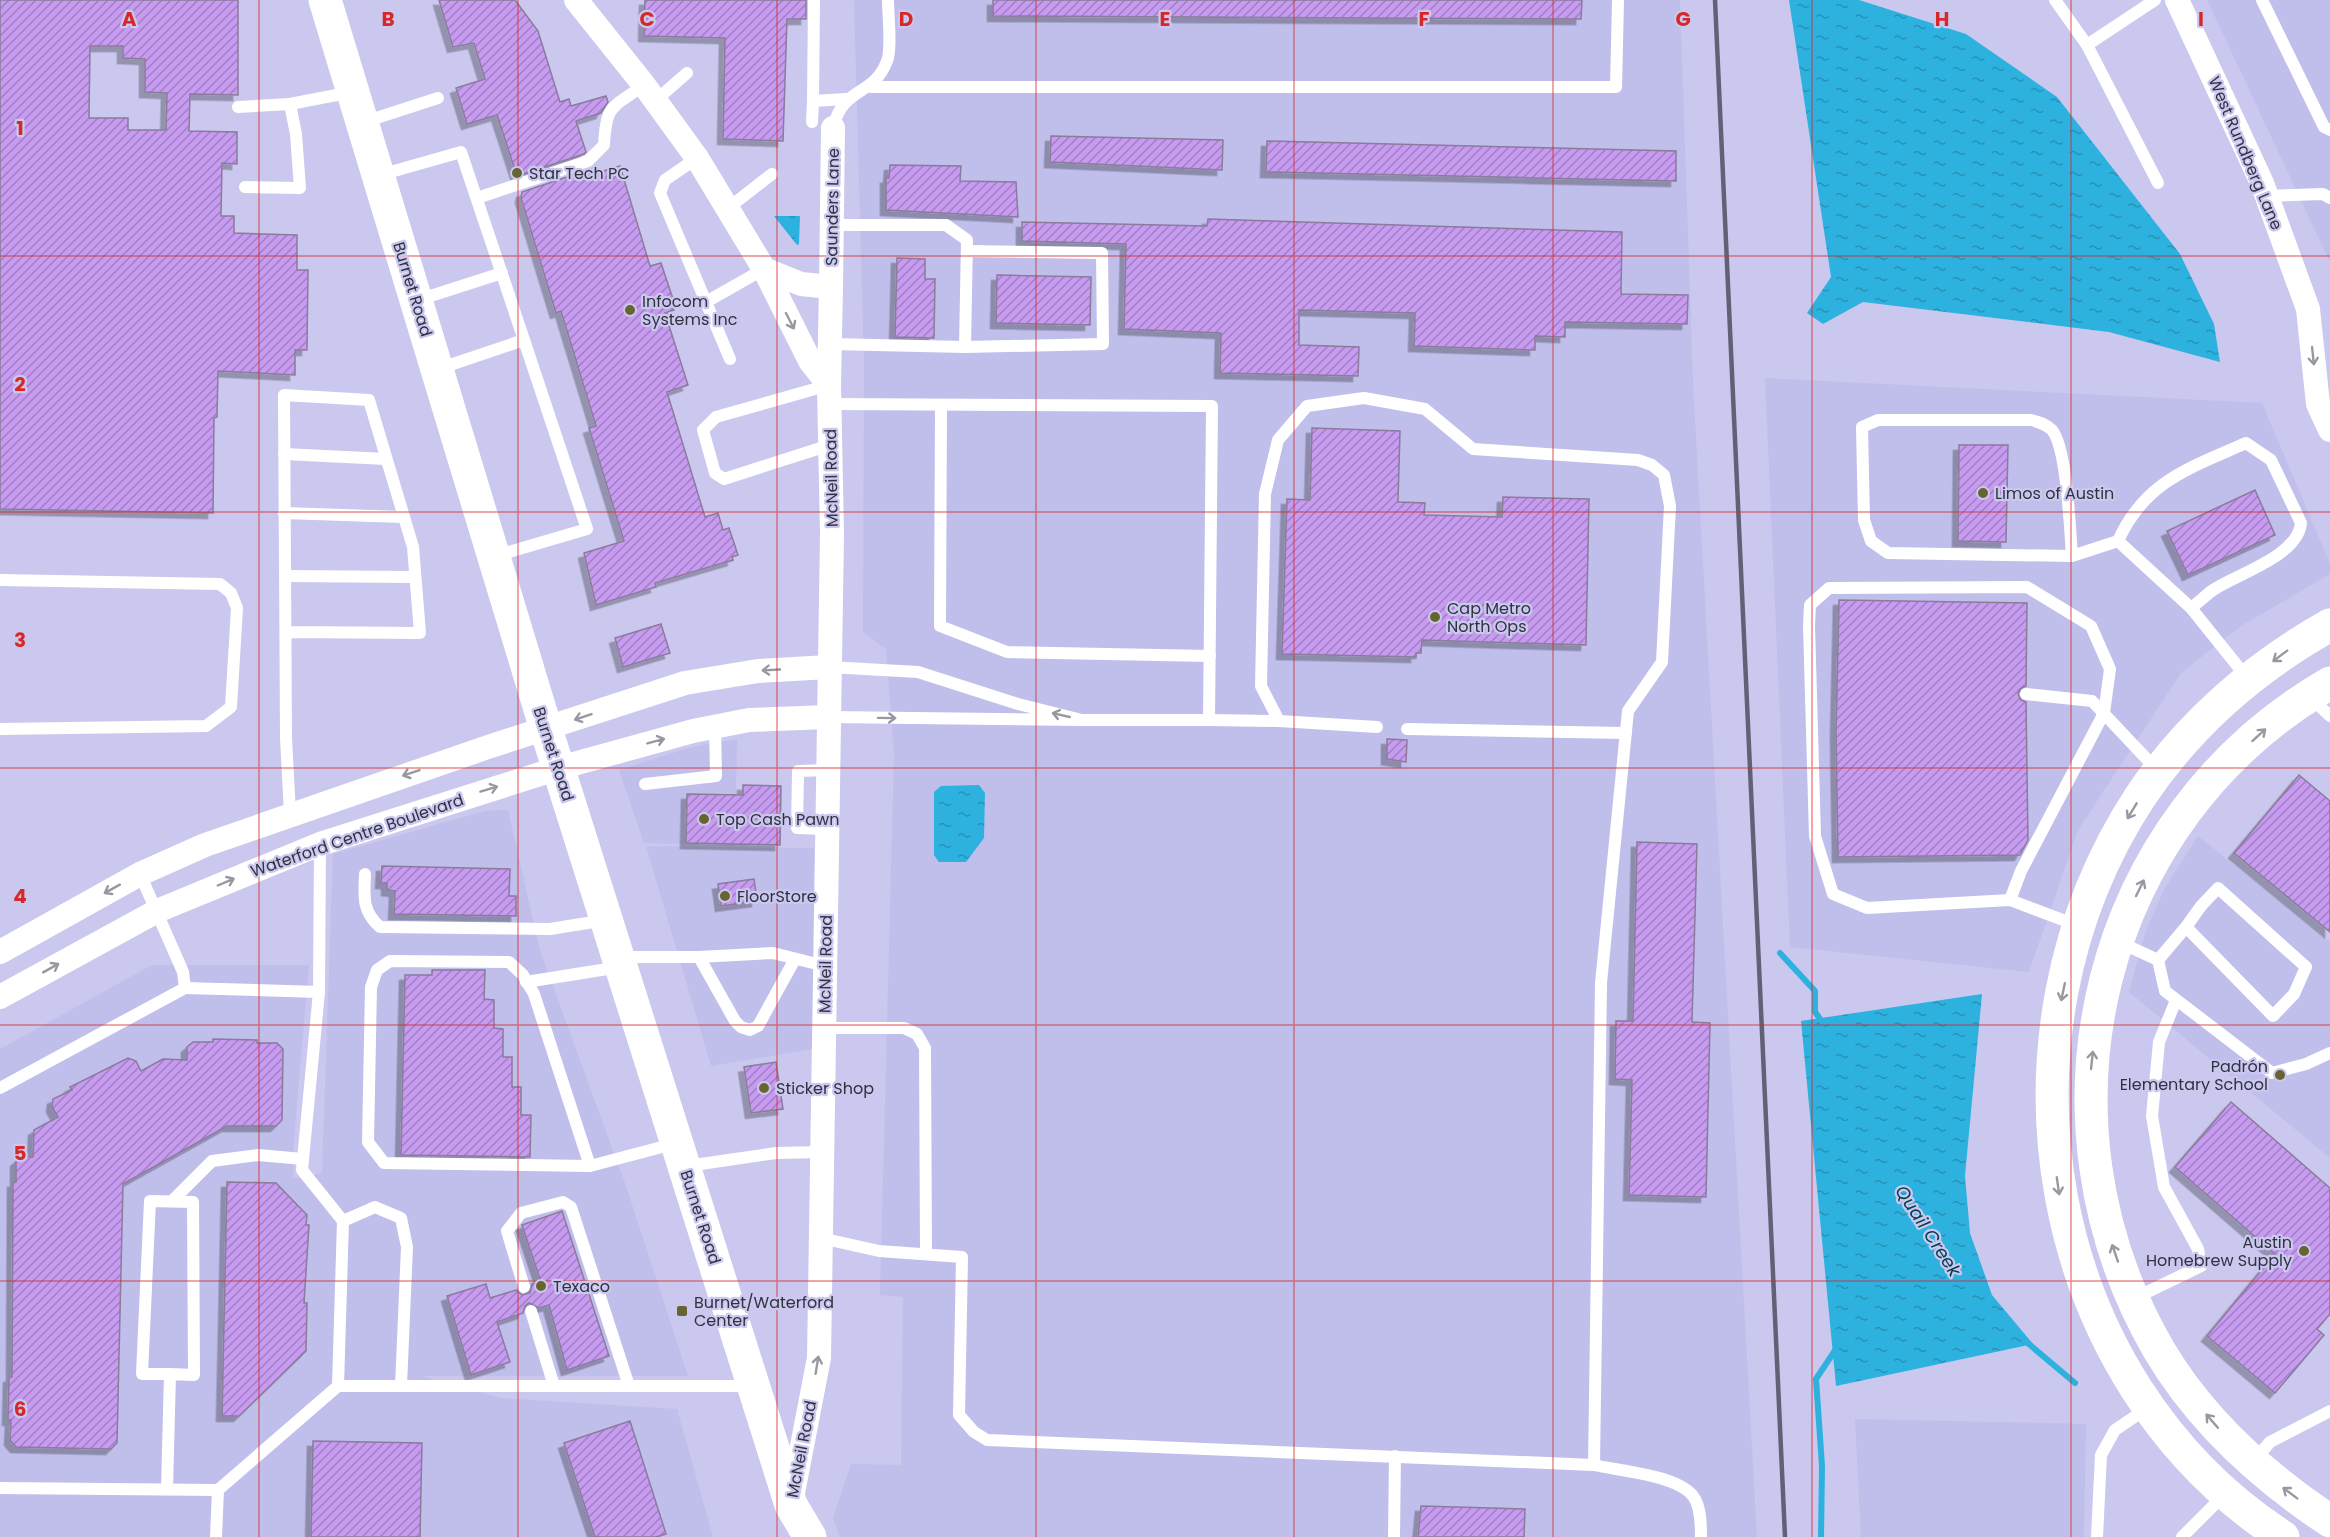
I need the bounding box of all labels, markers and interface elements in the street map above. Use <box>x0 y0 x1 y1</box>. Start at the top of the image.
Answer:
text: A <box>122 5 137 33</box>
text: B <box>381 5 395 33</box>
text: C <box>639 5 655 33</box>
text: D <box>899 5 913 33</box>
text: E <box>1160 5 1170 33</box>
text: F <box>1419 5 1430 33</box>
text: G <box>1675 5 1691 33</box>
text: H <box>1935 5 1949 33</box>
text: I <box>2198 5 2204 33</box>
street label: West Rundberg Lane <box>2203 73 2288 234</box>
text: 1 <box>16 114 24 142</box>
street label: Saunders Lane <box>820 148 845 266</box>
place label: Star Tech PC <box>529 162 630 185</box>
marker: Star Tech PC <box>510 166 524 180</box>
street label: Burnet Road <box>387 239 438 339</box>
place label: Infocom Systems Inc <box>642 290 738 331</box>
marker: Infocom Systems Inc <box>623 303 637 317</box>
one-way arrow <box>785 312 796 330</box>
one-way arrow <box>2308 346 2319 366</box>
text: 2 <box>14 370 26 398</box>
street label: McNeil Road <box>819 429 844 527</box>
place label: Limos of Austin <box>1995 482 2114 505</box>
marker: Limos of Austin <box>1976 486 1990 500</box>
place label: Cap Metro North Ops <box>1447 597 1531 638</box>
marker: Cap Metro North Ops <box>1428 610 1442 624</box>
text: 3 <box>14 626 26 654</box>
one-way arrow <box>2273 650 2289 662</box>
one-way arrow <box>762 665 782 676</box>
street label: Burnet Road <box>527 704 580 804</box>
one-way arrow <box>1052 708 1071 720</box>
one-way arrow <box>574 712 593 723</box>
one-way arrow <box>877 712 897 723</box>
one-way arrow <box>2251 728 2266 742</box>
one-way arrow <box>646 735 665 746</box>
one-way arrow <box>402 768 421 779</box>
one-way arrow <box>479 783 498 794</box>
street label: Waterford Centre Boulevard <box>248 788 467 883</box>
one-way arrow <box>2126 802 2138 819</box>
place label: Top Cash Pawn <box>716 808 839 831</box>
marker: Top Cash Pawn <box>697 812 711 826</box>
one-way arrow <box>216 876 234 887</box>
one-way arrow <box>2135 879 2147 897</box>
text: 4 <box>13 882 27 910</box>
one-way arrow <box>104 884 121 896</box>
place label: FloorStore <box>737 885 817 908</box>
marker: FloorStore <box>718 889 732 903</box>
street label: McNeil Road <box>813 915 838 1013</box>
one-way arrow <box>42 962 59 974</box>
one-way arrow <box>2057 982 2068 1001</box>
one-way arrow <box>2087 1050 2098 1070</box>
place label: Padrón Elementary School <box>2120 1055 2268 1096</box>
marker: Padrón Elementary School <box>2273 1068 2287 1082</box>
place label: Sticker Shop <box>776 1077 874 1100</box>
marker: Sticker Shop <box>757 1081 771 1095</box>
text: 5 <box>14 1139 27 1167</box>
street label: Burnet Road <box>674 1167 727 1267</box>
one-way arrow <box>2053 1175 2064 1195</box>
water label: Quail Creek <box>1890 1180 1968 1282</box>
place label: Austin Homebrew Supply <box>2146 1231 2292 1272</box>
one-way arrow <box>2109 1244 2120 1263</box>
marker: Austin Homebrew Supply <box>2297 1244 2311 1258</box>
place label: Texaco <box>553 1275 610 1298</box>
marker: Texaco <box>534 1279 548 1293</box>
place label: Burnet/Waterford Center <box>694 1291 834 1332</box>
marker: Burnet/Waterford Center <box>675 1304 689 1318</box>
one-way arrow <box>812 1356 823 1375</box>
text: 6 <box>14 1395 26 1423</box>
street label: McNeil Road <box>781 1399 822 1500</box>
one-way arrow <box>2205 1414 2219 1429</box>
one-way arrow <box>2282 1487 2298 1500</box>

